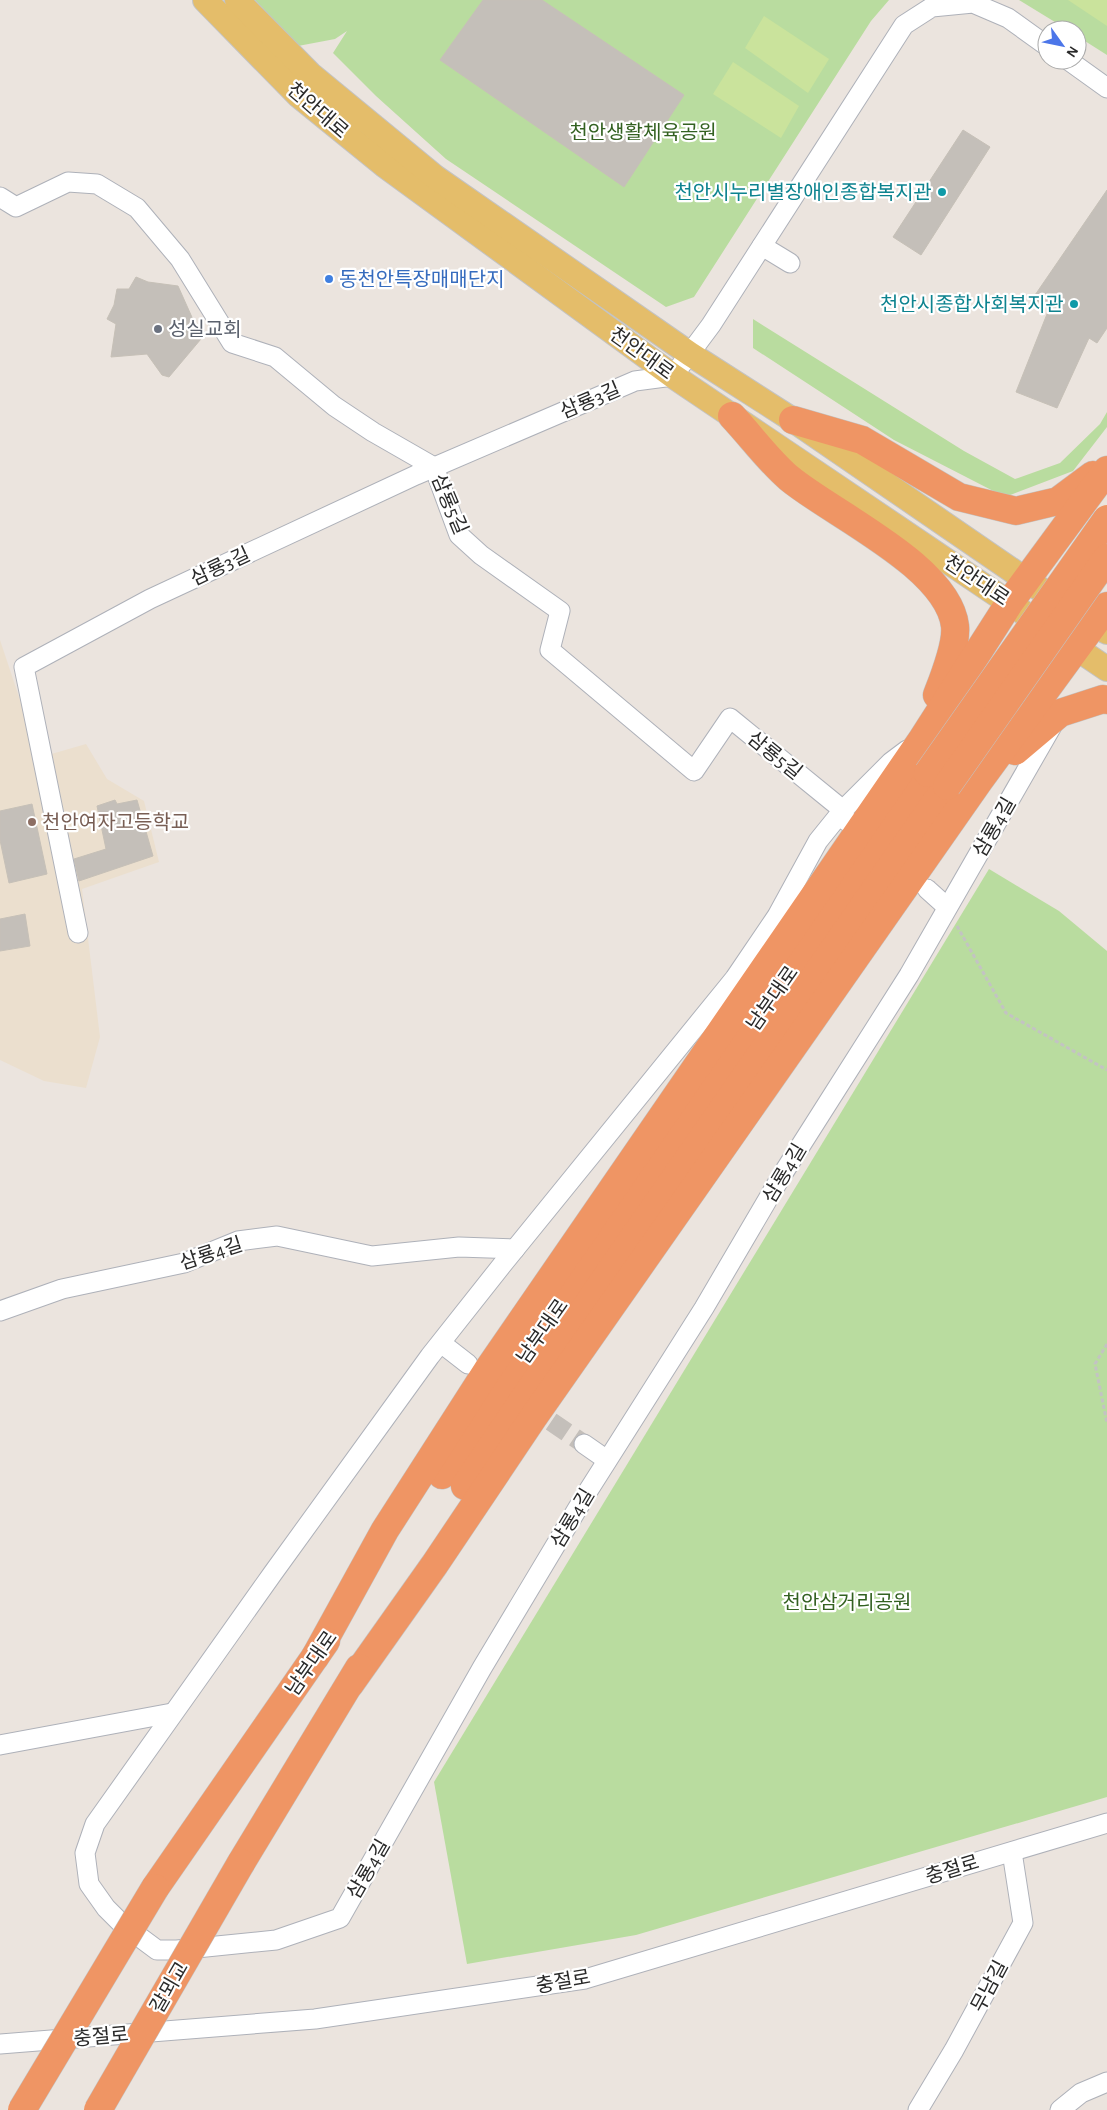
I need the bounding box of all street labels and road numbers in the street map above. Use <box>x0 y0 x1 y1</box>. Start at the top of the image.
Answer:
street label: 천안대로 <box>283 78 352 142</box>
street label: 천안대로 <box>606 323 678 384</box>
street label: 삼룡3길 <box>557 378 624 423</box>
street label: 삼룡5길 <box>427 471 472 538</box>
street label: 삼룡3길 <box>187 544 253 589</box>
street label: 천안대로 <box>940 551 1013 610</box>
street label: 삼룡5길 <box>743 727 806 784</box>
street label: 삼룡4길 <box>969 794 1020 861</box>
street label: 남부대로 <box>743 962 802 1034</box>
street label: 삼룡4길 <box>759 1140 810 1206</box>
street label: 삼룡4길 <box>177 1233 245 1273</box>
street label: 남부대로 <box>513 1295 572 1367</box>
street label: 삼룡4길 <box>547 1485 598 1551</box>
street label: 남부대로 <box>282 1627 341 1699</box>
street label: 삼룡4길 <box>343 1836 394 1903</box>
street label: 충절로 <box>923 1851 982 1888</box>
street label: 무남길 <box>967 1957 1012 2016</box>
street label: 갈뫼교 <box>147 1958 192 2016</box>
street label: 충절로 <box>534 1966 592 1997</box>
street label: 충절로 <box>73 2024 129 2049</box>

